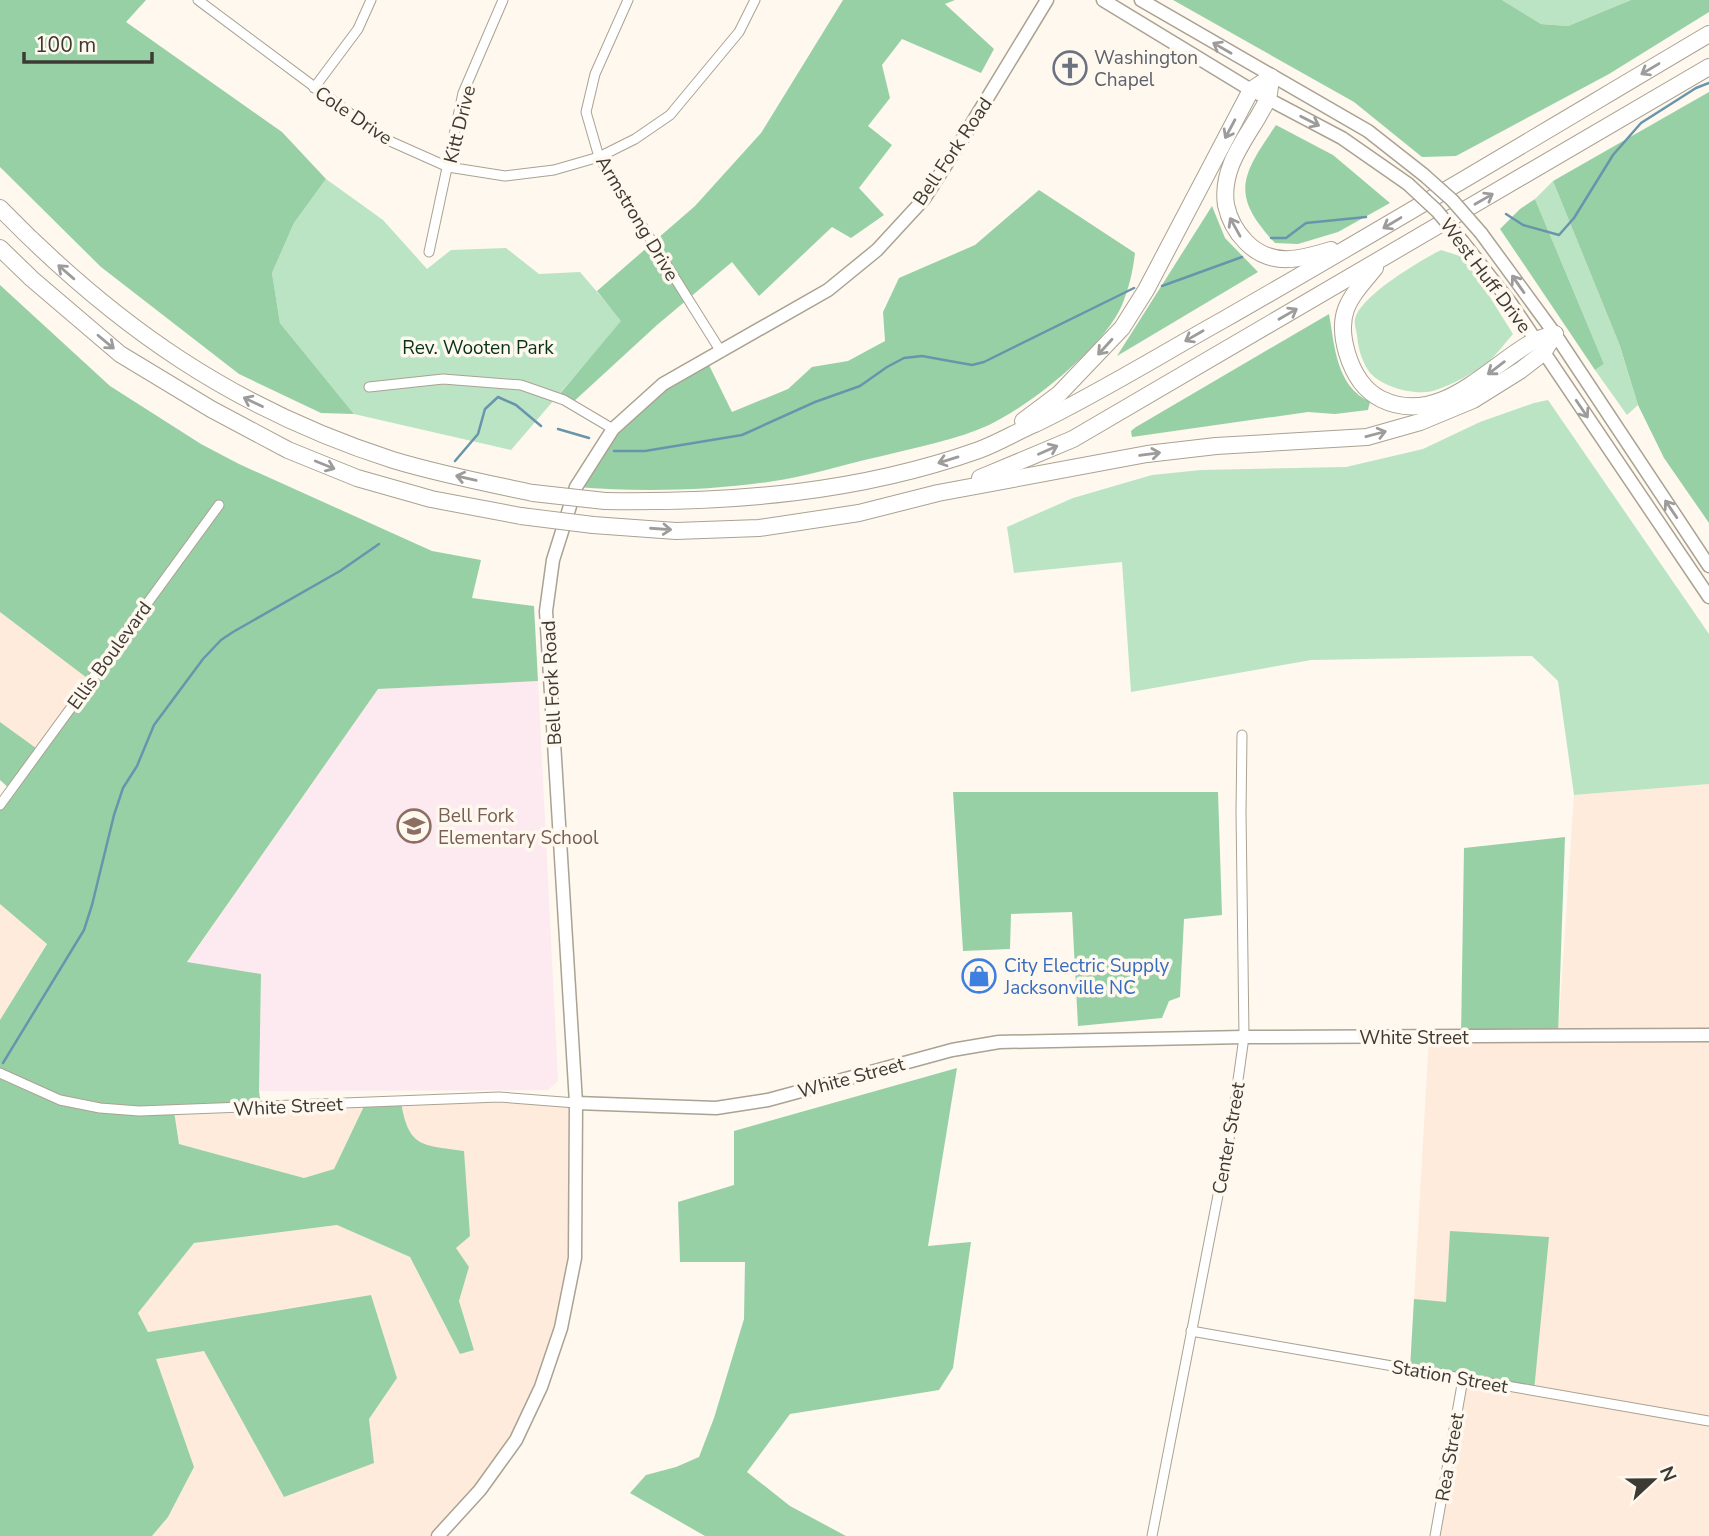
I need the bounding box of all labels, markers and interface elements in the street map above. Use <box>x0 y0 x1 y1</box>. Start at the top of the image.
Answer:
scale bar <box>24 21 152 65</box>
text: 100 m <box>35 31 96 59</box>
one-way arrow <box>1212 40 1232 54</box>
place label: Washington Chapel <box>1094 45 1198 93</box>
church icon: Washington Chapel <box>1051 49 1089 87</box>
one-way arrow <box>1641 62 1661 76</box>
street label: Cole Drive <box>310 80 397 151</box>
street label: Kitt Drive <box>438 83 482 166</box>
street label: Bell Fork Road <box>907 92 999 211</box>
one-way arrow <box>1299 115 1320 129</box>
one-way arrow <box>1223 118 1237 138</box>
street label: Armstrong Drive <box>590 151 685 286</box>
one-way arrow <box>1474 191 1494 205</box>
street label: West Huff Drive <box>1433 213 1537 338</box>
one-way arrow <box>1382 216 1402 230</box>
one-way arrow <box>1228 217 1241 238</box>
one-way arrow <box>57 264 75 280</box>
one-way arrow <box>1511 275 1525 294</box>
one-way arrow <box>1278 306 1298 320</box>
one-way arrow <box>1185 329 1205 343</box>
one-way arrow <box>97 333 115 349</box>
park label: Rev. Wooten Park <box>402 335 554 361</box>
one-way arrow <box>1097 338 1113 356</box>
one-way arrow <box>1487 361 1506 375</box>
one-way arrow <box>243 394 264 408</box>
one-way arrow <box>1575 399 1589 418</box>
one-way arrow <box>1365 427 1387 440</box>
one-way arrow <box>1036 443 1058 456</box>
one-way arrow <box>1138 447 1161 460</box>
one-way arrow <box>937 454 959 467</box>
one-way arrow <box>313 459 335 472</box>
one-way arrow <box>455 471 478 484</box>
one-way arrow <box>1664 500 1678 519</box>
one-way arrow <box>649 523 672 536</box>
street label: Ellis Boulevard <box>62 596 158 715</box>
street label: Bell Fork Road <box>536 620 568 746</box>
place label: Bell Fork Elementary School <box>438 803 599 851</box>
school or university icon: Bell Fork Elementary School <box>395 807 433 845</box>
place label: City Electric Supply Jacksonville NC <box>1003 953 1170 1001</box>
shop icon: City Electric Supply Jacksonville NC <box>960 957 998 995</box>
street label: White Street <box>1359 1025 1469 1051</box>
street label: White Street <box>795 1051 908 1105</box>
street label: Center Street <box>1206 1080 1252 1196</box>
street label: White Street <box>233 1091 344 1123</box>
street label: Station Street <box>1390 1354 1510 1400</box>
street label: Rea Street <box>1429 1411 1471 1503</box>
north arrow <box>1618 1445 1688 1515</box>
text: N <box>1653 1463 1683 1485</box>

